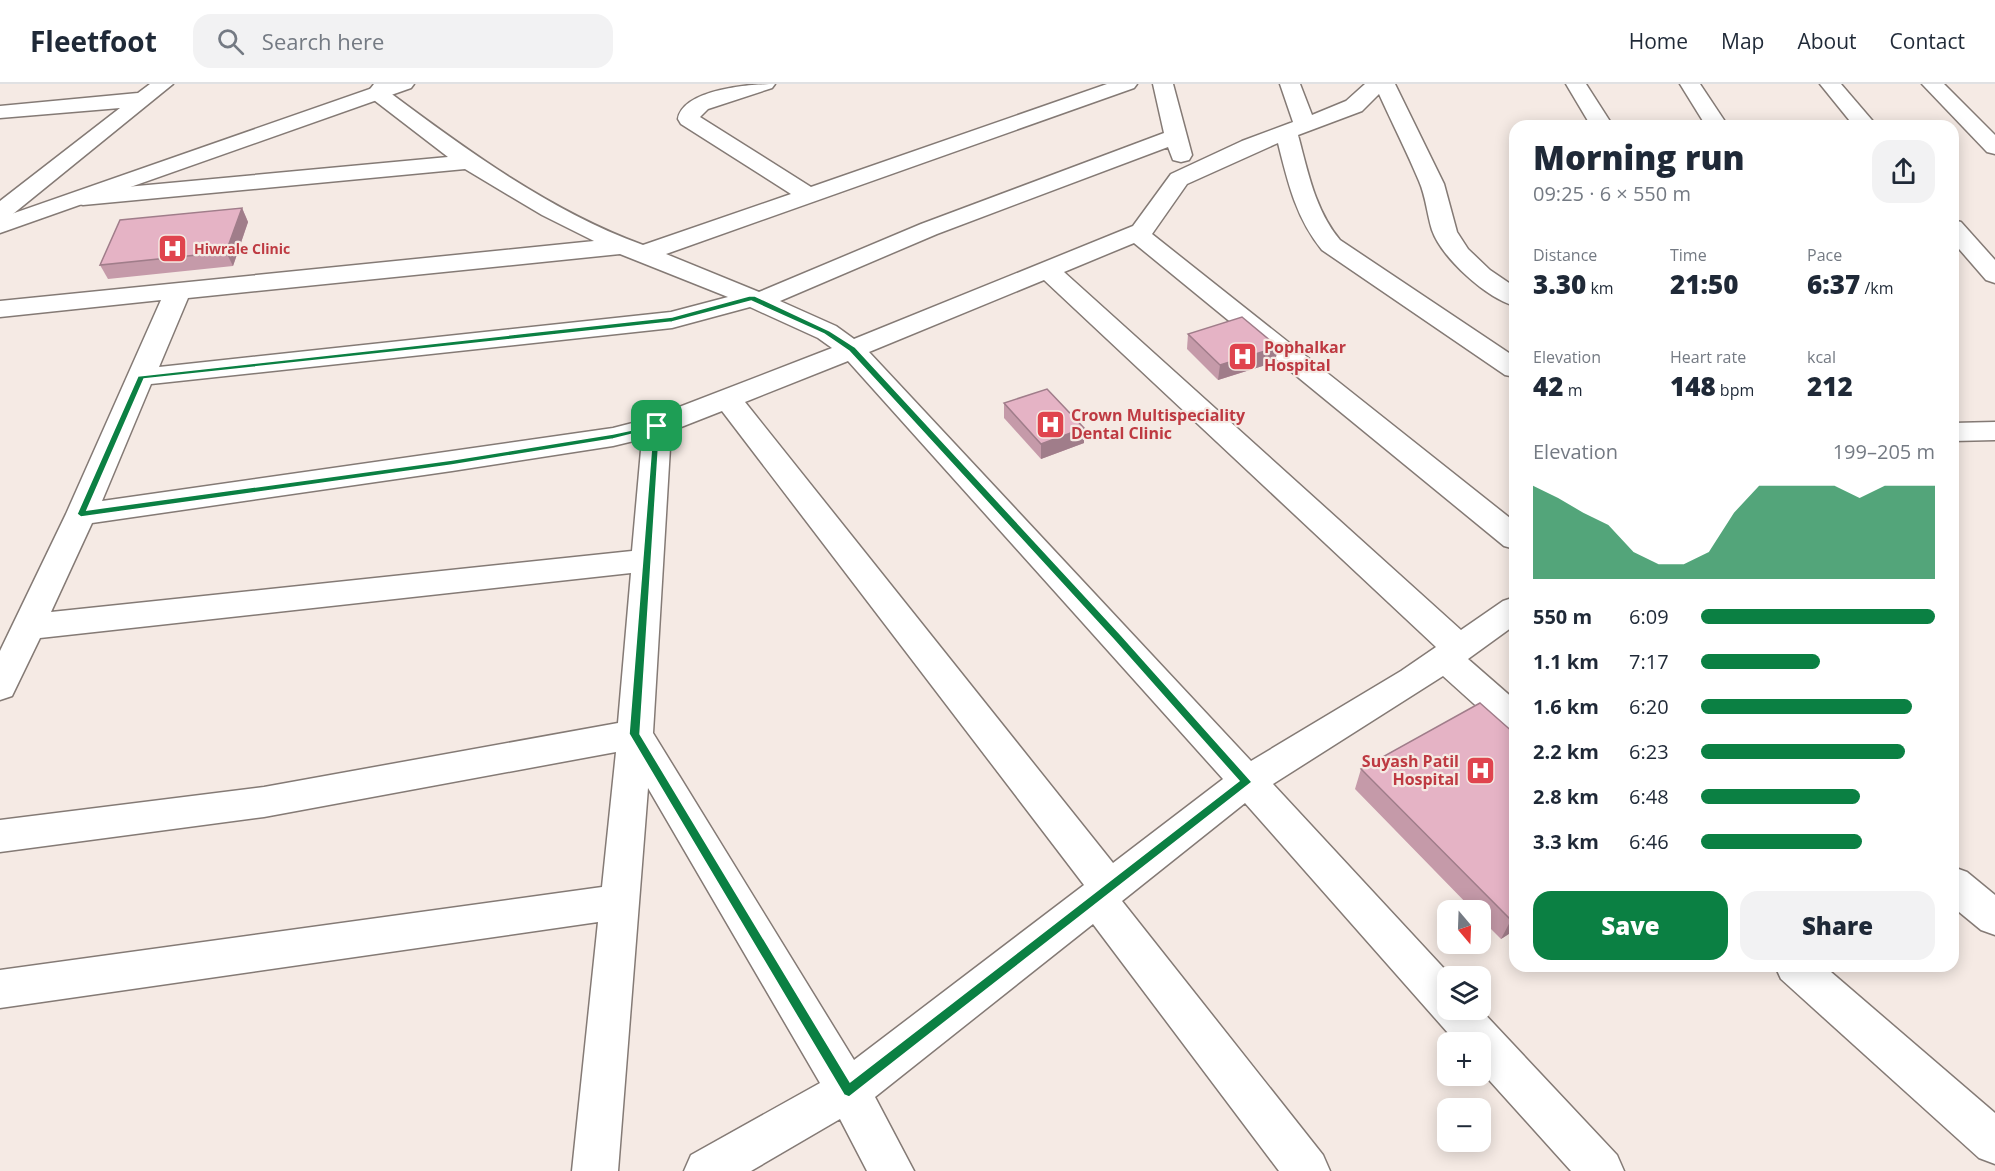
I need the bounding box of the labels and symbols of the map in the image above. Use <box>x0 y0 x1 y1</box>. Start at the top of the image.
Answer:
hospital icon: Hiwrale Clinic <box>157 233 189 265</box>
place label: Hiwrale Clinic <box>194 239 290 258</box>
place label: Pophalkar Hospital <box>1264 336 1346 376</box>
hospital icon: Pophalkar Hospital <box>1227 340 1259 372</box>
pin <box>631 400 682 451</box>
place label: Crown Multispeciality Dental Clinic <box>1071 404 1246 444</box>
hospital icon: Crown Multispeciality Dental Clinic <box>1034 408 1066 440</box>
place label: Suyash Patil Hospital <box>1362 750 1459 790</box>
hospital icon: Suyash Patil Hospital <box>1464 754 1496 786</box>
north arrow <box>1437 900 1491 954</box>

